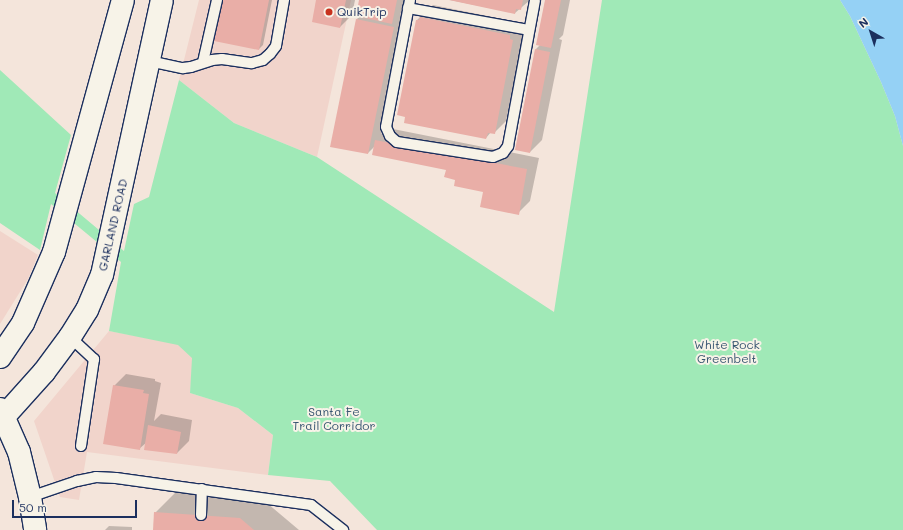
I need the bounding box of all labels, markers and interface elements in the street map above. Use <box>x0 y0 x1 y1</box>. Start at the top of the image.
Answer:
place label: QuikTrip <box>337 5 387 19</box>
marker: QuikTrip <box>324 7 334 17</box>
north arrow <box>851 12 891 52</box>
text: N <box>855 14 871 31</box>
street label: GARLAND ROAD <box>95 177 131 273</box>
park label: White Rock Greenbelt <box>694 338 760 366</box>
park label: Santa Fe Trail Corridor <box>293 405 375 433</box>
scale bar <box>14 492 139 518</box>
text: 50 m <box>19 499 47 515</box>

